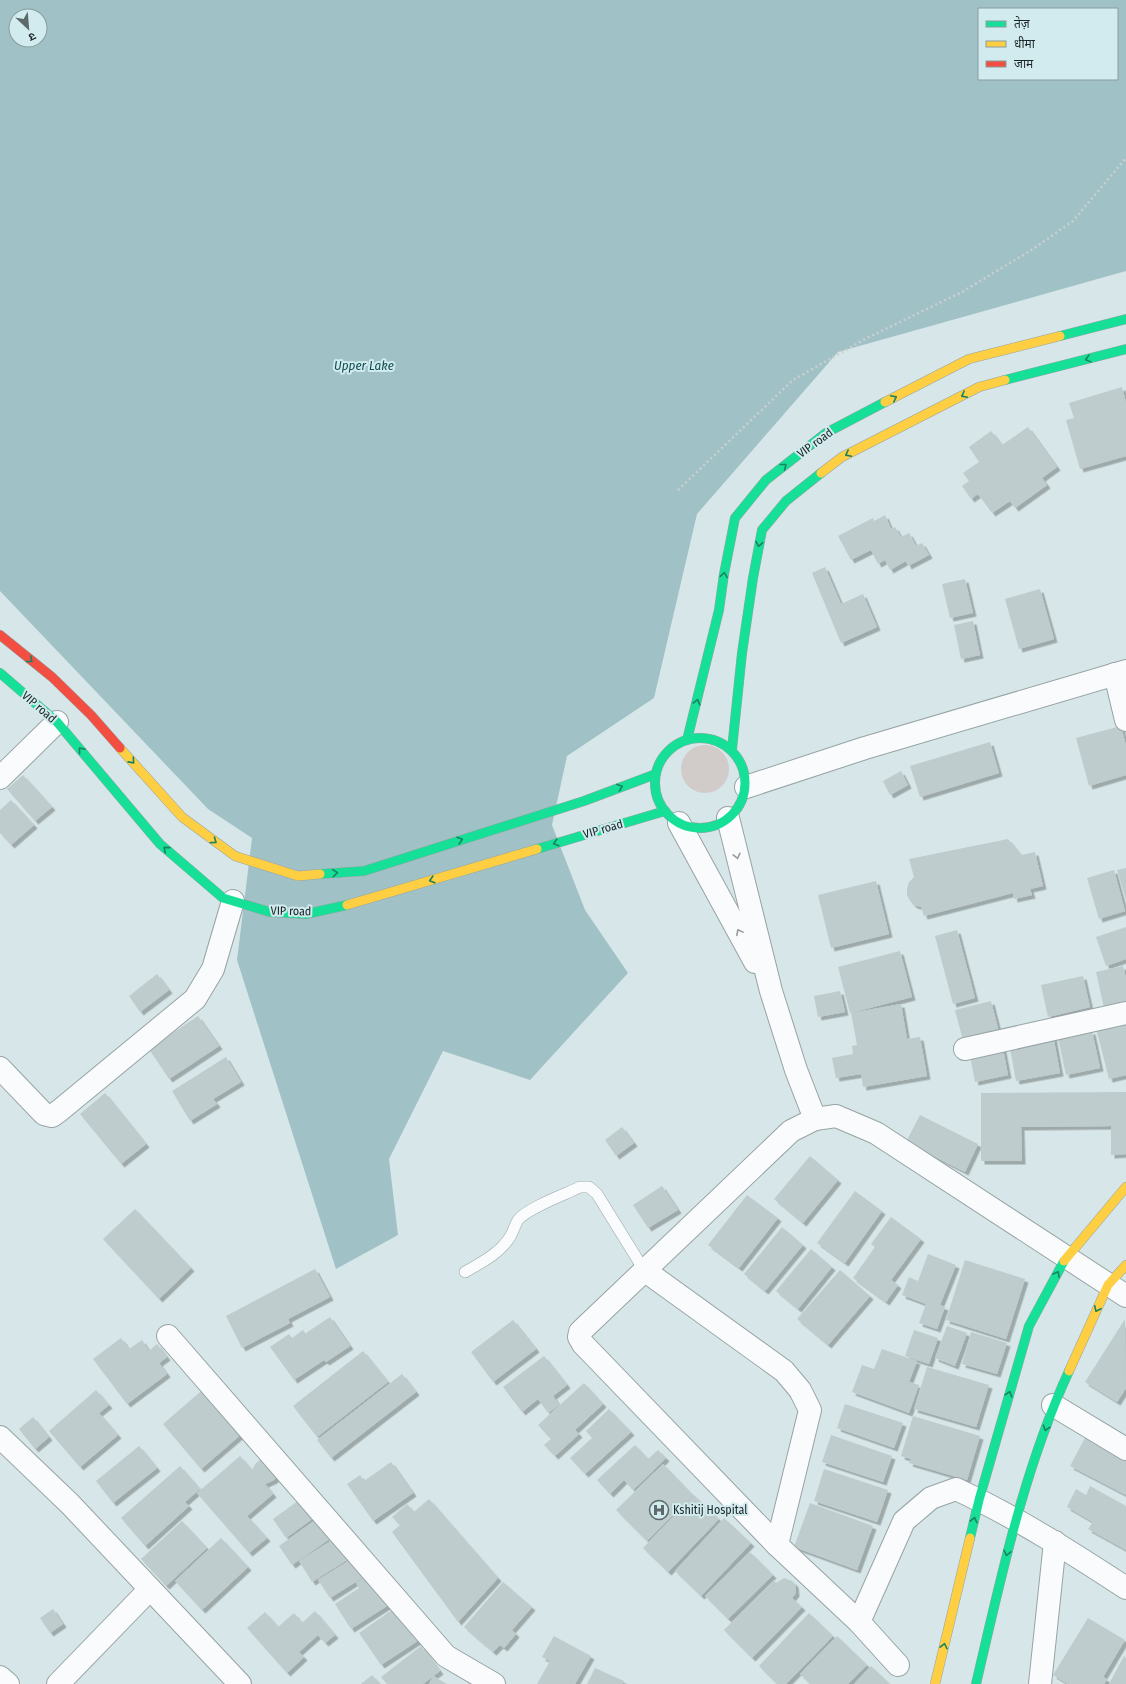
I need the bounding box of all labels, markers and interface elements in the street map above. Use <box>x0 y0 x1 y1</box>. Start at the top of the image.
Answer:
north arrow <box>8 8 48 48</box>
legend <box>978 8 1118 80</box>
text: तेज़ <box>1014 16 1031 31</box>
text: उ <box>26 29 38 44</box>
text: धीमा <box>1014 36 1036 51</box>
text: जाम <box>1014 57 1034 71</box>
one-way arrow <box>1085 354 1092 363</box>
water label: Upper Lake <box>334 358 394 373</box>
one-way arrow <box>960 390 968 397</box>
one-way arrow <box>890 395 897 403</box>
street label: VIP road <box>794 425 836 461</box>
one-way arrow <box>845 449 852 457</box>
one-way arrow <box>780 464 787 471</box>
one-way arrow <box>756 541 764 547</box>
one-way arrow <box>719 572 728 578</box>
one-way arrow <box>26 655 33 662</box>
street label: VIP road <box>19 688 59 726</box>
one-way arrow <box>692 699 700 705</box>
one-way arrow <box>78 747 85 755</box>
one-way arrow <box>128 756 135 764</box>
one-way arrow <box>616 784 623 792</box>
street label: VIP road <box>581 817 625 841</box>
one-way arrow <box>209 836 216 843</box>
one-way arrow <box>457 836 464 845</box>
one-way arrow <box>553 838 560 847</box>
one-way arrow <box>163 846 170 853</box>
one-way arrow <box>732 852 741 859</box>
one-way arrow <box>332 869 338 878</box>
one-way arrow <box>429 875 436 884</box>
street label: VIP road <box>271 904 311 918</box>
one-way arrow <box>737 929 744 936</box>
one-way arrow <box>1052 1271 1060 1279</box>
one-way arrow <box>1094 1305 1102 1313</box>
one-way arrow <box>1004 1391 1013 1398</box>
one-way arrow <box>1042 1425 1050 1432</box>
hospital icon: Kshitij Hospital <box>648 1499 670 1521</box>
place label: Kshitij Hospital <box>673 1503 748 1517</box>
one-way arrow <box>969 1516 978 1523</box>
one-way arrow <box>1004 1549 1012 1556</box>
one-way arrow <box>939 1643 947 1649</box>

